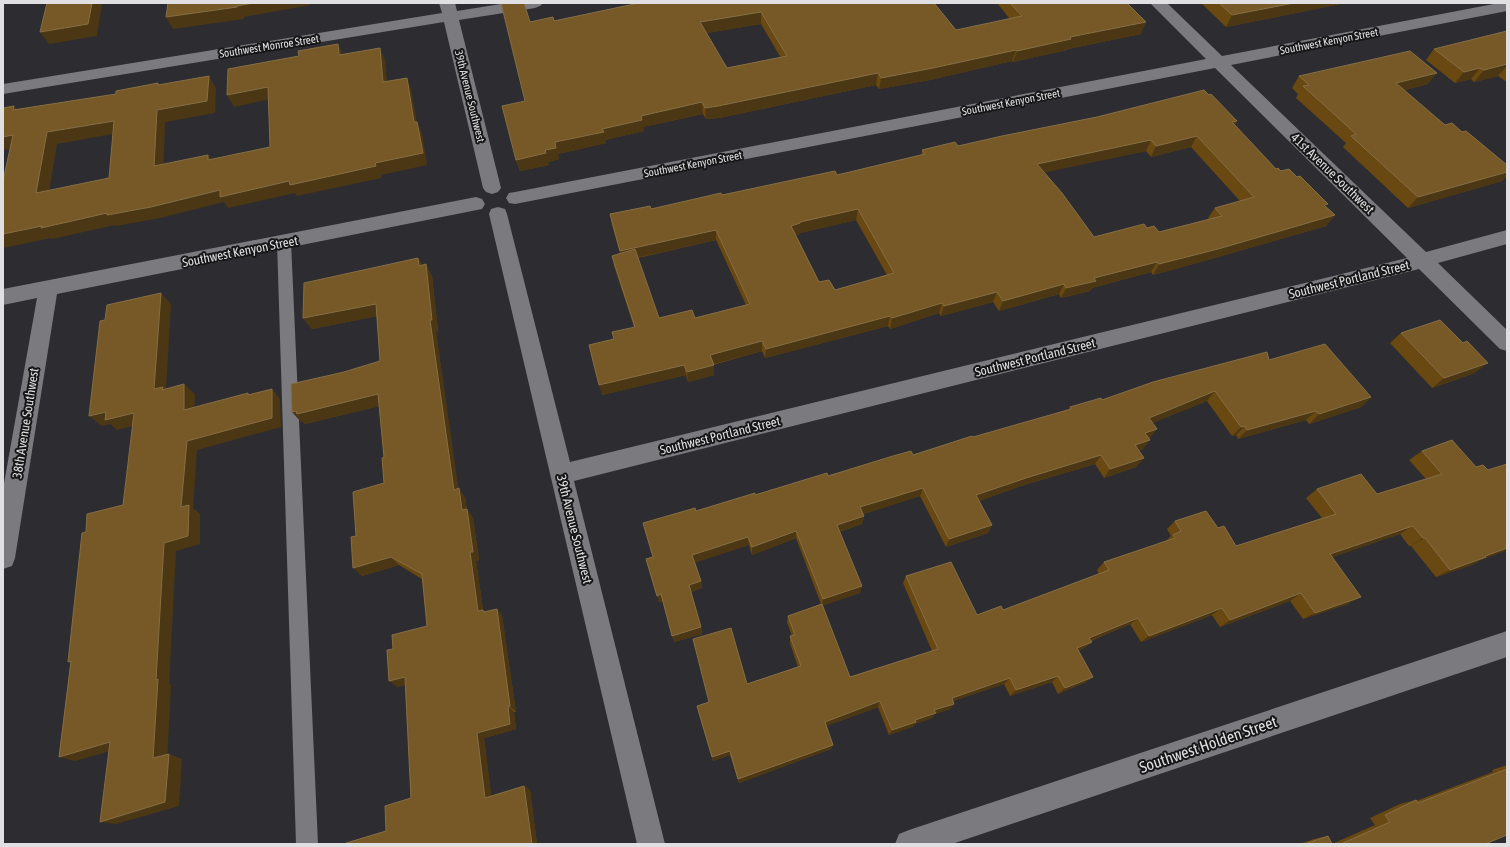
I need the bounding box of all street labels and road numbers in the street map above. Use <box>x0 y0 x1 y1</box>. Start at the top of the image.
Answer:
street label: Southwest Kenyon Street <box>1279 26 1379 56</box>
street label: Southwest Monroe Street <box>218 32 320 60</box>
street label: 39th Avenue Southwest <box>453 49 487 143</box>
street label: Southwest Kenyon Street <box>961 87 1061 117</box>
street label: 41st Avenue Southwest <box>1288 130 1378 217</box>
street label: Southwest Kenyon Street <box>643 149 743 179</box>
street label: Southwest Kenyon Street <box>181 233 300 270</box>
street label: Southwest Portland Street <box>1287 257 1411 302</box>
street label: Southwest Portland Street <box>973 335 1097 380</box>
street label: 38th Avenue Southwest <box>9 367 42 479</box>
street label: Southwest Portland Street <box>658 413 782 458</box>
street label: 39th Avenue Southwest <box>554 473 595 585</box>
street label: Southwest Holden Street <box>1137 712 1279 776</box>

